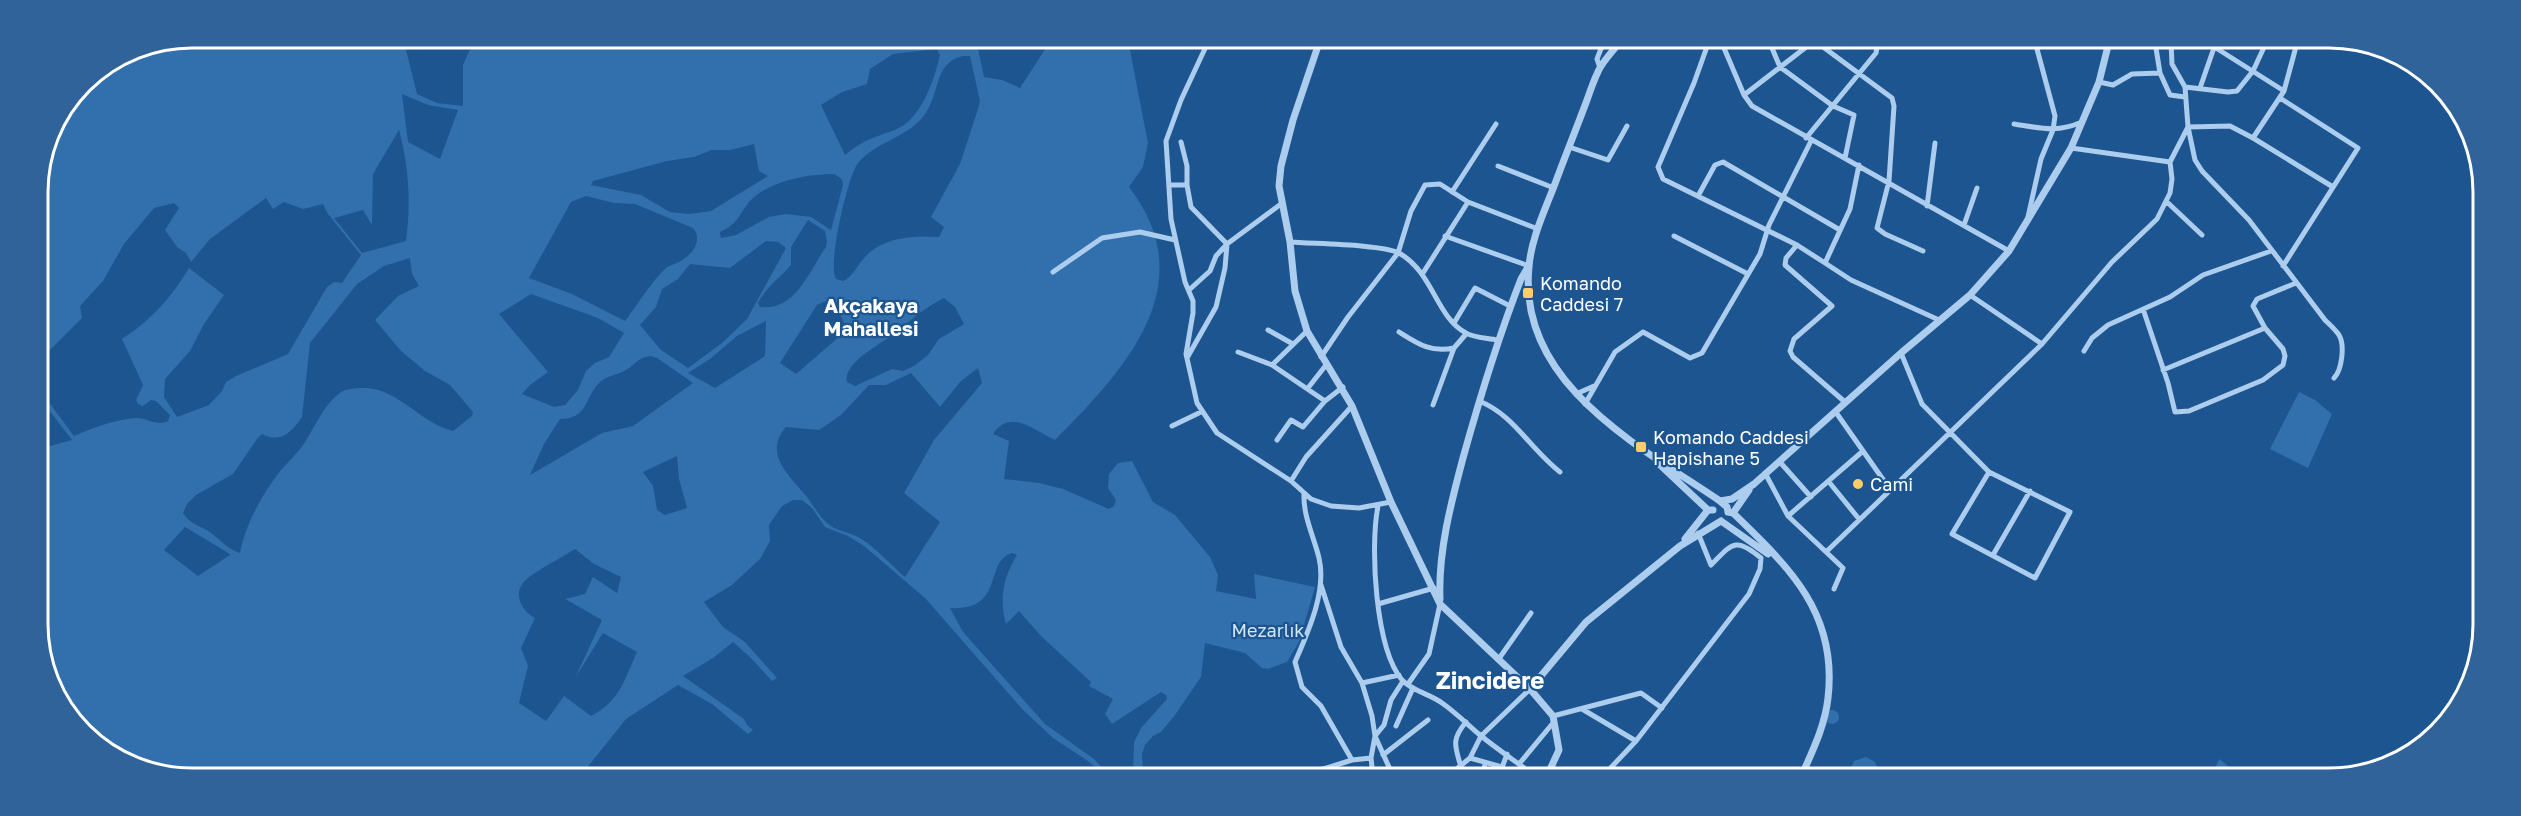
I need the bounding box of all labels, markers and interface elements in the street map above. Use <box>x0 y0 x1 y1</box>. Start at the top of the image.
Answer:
place label: Komando Caddesi 7 <box>1540 272 1623 315</box>
marker: Komando Caddesi 7 <box>1521 286 1535 300</box>
district label: Akçakaya Mahallesi <box>824 293 918 340</box>
place label: Komando Caddesi Hapishane 5 <box>1653 426 1809 469</box>
marker: Komando Caddesi Hapishane 5 <box>1634 440 1648 454</box>
place label: Cami <box>1870 473 1913 495</box>
marker: Cami <box>1851 477 1865 491</box>
park label: Mezarlık <box>1231 619 1305 641</box>
district label: Zincidere <box>1436 665 1544 694</box>

